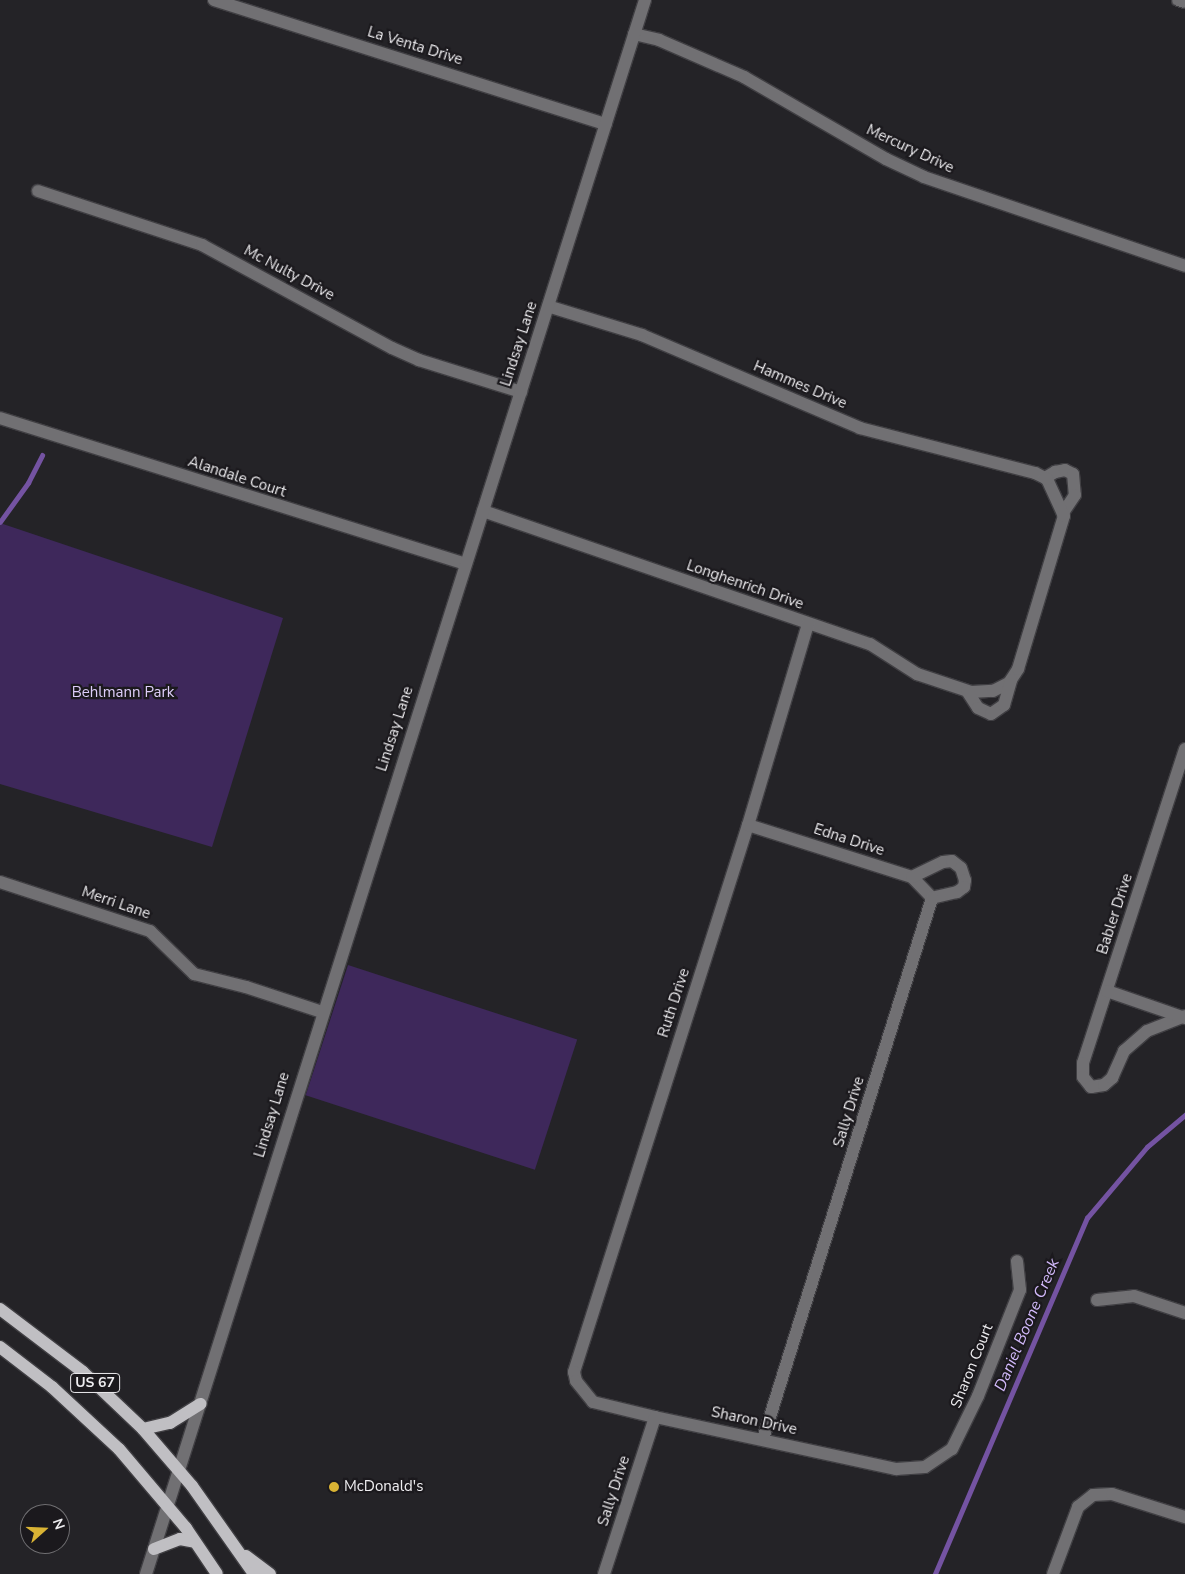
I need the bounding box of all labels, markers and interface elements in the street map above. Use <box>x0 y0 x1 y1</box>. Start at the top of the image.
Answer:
street label: La Venta Drive <box>365 23 465 69</box>
street label: Mercury Drive <box>863 121 957 177</box>
street label: Mc Nulty Drive <box>241 242 337 304</box>
street label: Lindsay Lane <box>497 299 541 389</box>
street label: Hammes Drive <box>751 357 849 413</box>
street label: Alandale Court <box>186 453 288 501</box>
street label: Longhenrich Drive <box>684 557 806 613</box>
park label: Behlmann Park <box>72 684 174 702</box>
street label: Lindsay Lane <box>373 684 417 774</box>
street label: Edna Drive <box>811 820 887 860</box>
street label: Babler Drive <box>1093 871 1137 957</box>
street label: Merri Lane <box>79 883 153 923</box>
street label: Ruth Drive <box>654 966 694 1040</box>
street label: Lindsay Lane <box>251 1070 293 1160</box>
street label: Sally Drive <box>830 1074 868 1150</box>
water label: Daniel Boone Creek <box>990 1256 1064 1394</box>
street label: Sharon Court <box>947 1321 997 1411</box>
road number: US 67 <box>70 1372 120 1395</box>
street label: Sharon Drive <box>709 1403 799 1439</box>
street label: Sally Drive <box>594 1453 634 1529</box>
place label: McDonald's <box>344 1478 423 1496</box>
marker: McDonald's <box>328 1481 340 1493</box>
north arrow <box>20 1504 70 1554</box>
text: N <box>48 1516 69 1532</box>

